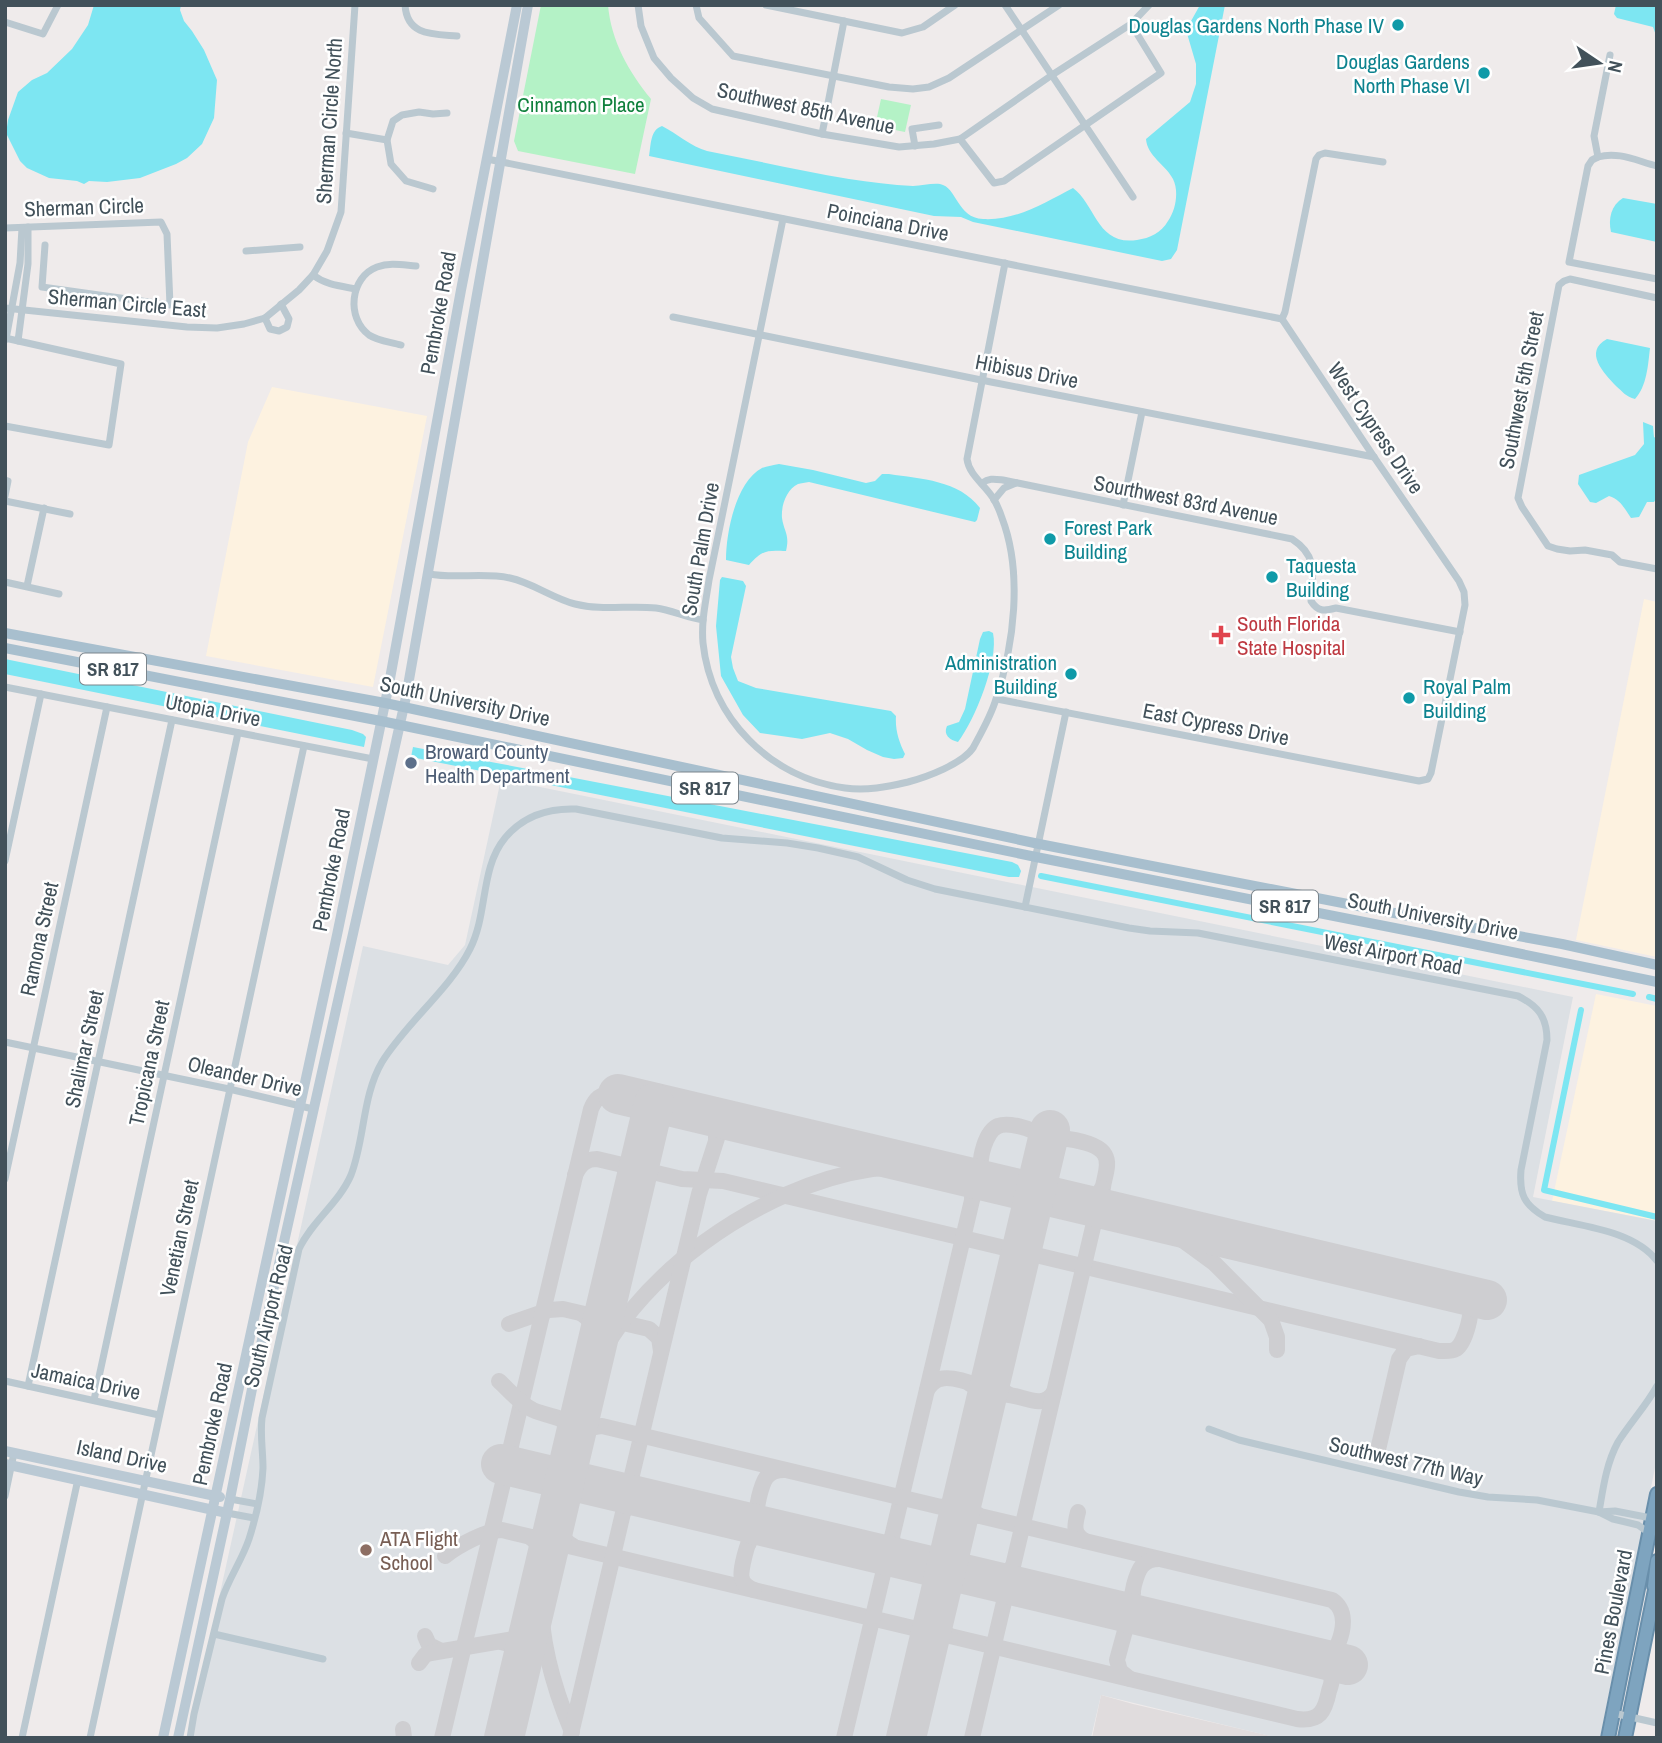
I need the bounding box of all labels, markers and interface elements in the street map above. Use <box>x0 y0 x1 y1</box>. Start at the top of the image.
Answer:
place label: Douglas Gardens North Phase IV <box>1128 11 1385 40</box>
marker: Douglas Gardens North Phase IV <box>1390 17 1406 33</box>
north arrow <box>1564 28 1634 98</box>
street label: Sherman Circle North <box>309 37 349 205</box>
place label: Douglas Gardens North Phase VI <box>1336 47 1470 100</box>
text: N <box>1602 58 1629 75</box>
marker: Douglas Gardens North Phase VI <box>1476 65 1492 81</box>
street label: Southwest 85th Avenue <box>715 75 897 141</box>
park label: Cinnamon Place <box>517 90 645 119</box>
street label: Sherman Circle <box>24 190 144 224</box>
street label: Poinciana Drive <box>825 196 951 248</box>
street label: Pembroke Road <box>413 249 463 377</box>
street label: Sherman Circle East <box>47 282 208 324</box>
street label: Southwest 5th Street <box>1492 309 1551 471</box>
street label: Hibisus Drive <box>973 347 1081 395</box>
street label: West Cypress Drive <box>1321 357 1431 499</box>
street label: Sourthwest 83rd Avenue <box>1091 468 1281 532</box>
street label: South Palm Drive <box>674 480 726 618</box>
place label: Forest Park Building <box>1064 513 1153 566</box>
marker: Forest Park Building <box>1042 531 1058 547</box>
place label: Taquesta Building <box>1286 551 1357 604</box>
marker: Taquesta Building <box>1264 569 1280 585</box>
place label: South Florida State Hospital <box>1237 609 1345 662</box>
marker: South Florida State Hospital <box>1211 625 1231 645</box>
place label: Administration Building <box>944 648 1057 701</box>
road number: SR 817 <box>80 654 146 684</box>
marker: Administration Building <box>1063 666 1079 682</box>
street label: South University Drive <box>377 669 553 733</box>
place label: Royal Palm Building <box>1423 672 1511 725</box>
street label: Utopia Drive <box>163 687 263 733</box>
marker: Royal Palm Building <box>1401 690 1417 706</box>
street label: East Cypress Drive <box>1140 696 1292 752</box>
place label: Broward County Health Department <box>425 737 570 790</box>
marker: Broward County Health Department <box>403 755 419 771</box>
road number: SR 817 <box>672 772 738 804</box>
street label: Pembroke Road <box>305 806 357 934</box>
street label: Ramona Street <box>13 879 65 999</box>
street label: South University Drive <box>1345 885 1521 947</box>
road number: SR 817 <box>1252 890 1318 922</box>
street label: West Airport Road <box>1321 926 1465 982</box>
street label: Shalimar Street <box>57 987 111 1111</box>
street label: Tropicana Street <box>122 997 176 1128</box>
street label: Oleander Drive <box>185 1049 305 1103</box>
street label: Venetian Street <box>152 1177 206 1299</box>
street label: South Airport Road <box>236 1241 300 1391</box>
street label: Jamaica Drive <box>29 1355 143 1407</box>
street label: Pembroke Road <box>185 1360 239 1488</box>
street label: Southwest 77th Way <box>1326 1429 1486 1493</box>
street label: Island Drive <box>74 1432 170 1480</box>
place label: ATA Flight School <box>379 1524 458 1577</box>
marker: ATA Flight School <box>358 1542 374 1558</box>
street label: Pines Boulevard <box>1587 1547 1639 1677</box>

